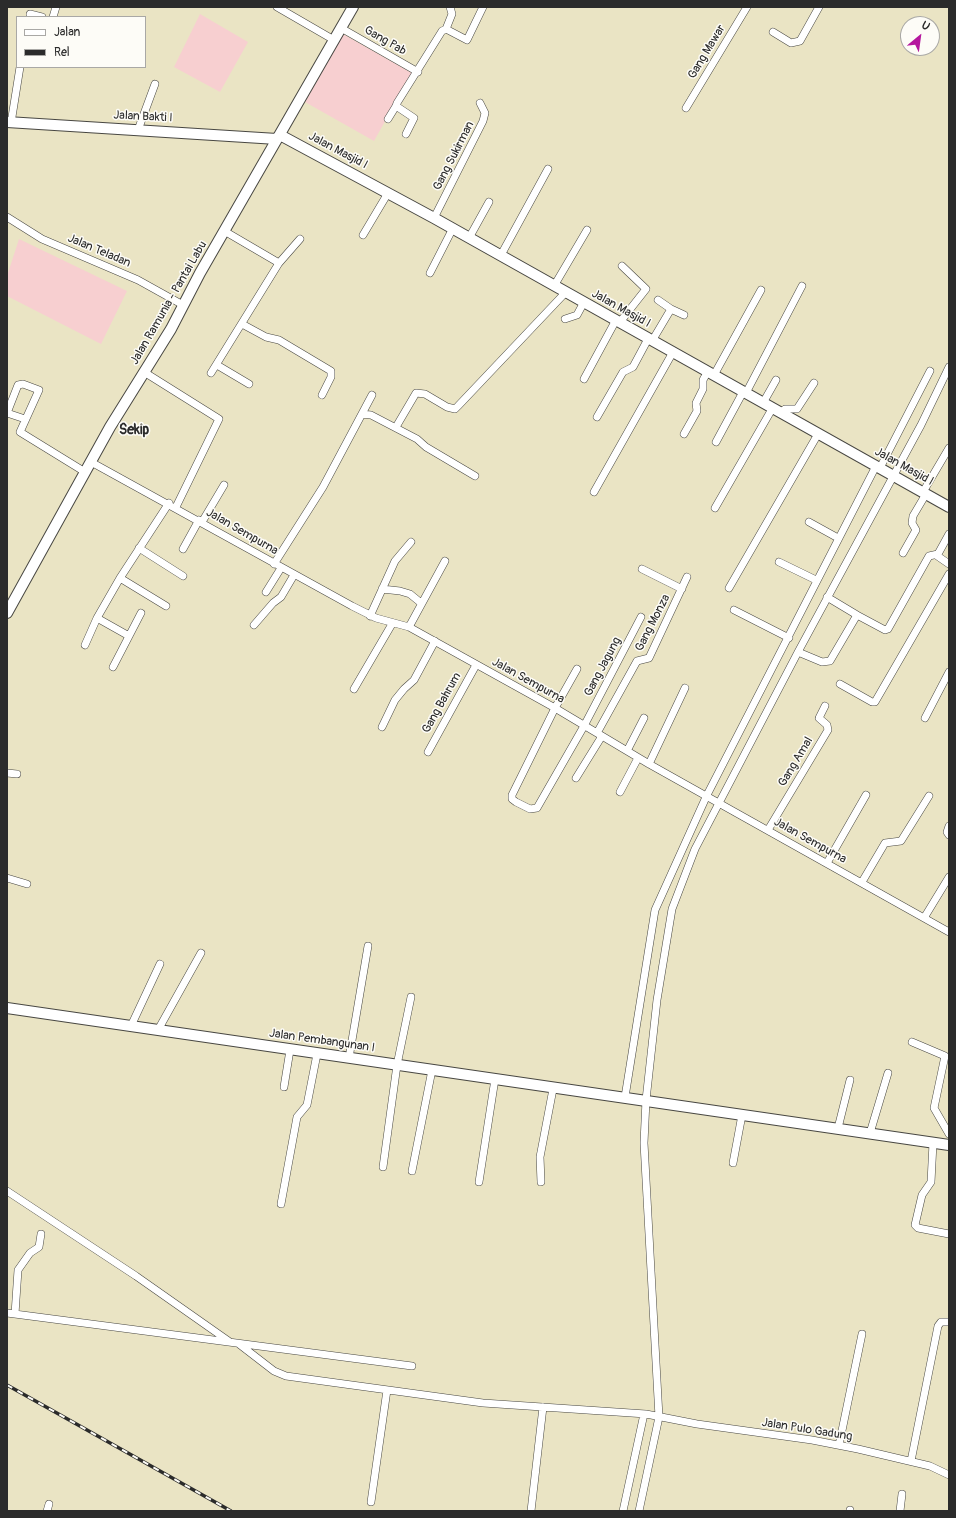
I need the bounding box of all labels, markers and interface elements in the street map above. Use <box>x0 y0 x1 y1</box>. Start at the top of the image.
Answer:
legend <box>16 16 146 68</box>
north arrow <box>900 16 940 56</box>
text: U <box>919 18 932 33</box>
street label: Gang Mawar <box>685 22 729 82</box>
street label: Gang Pab <box>361 23 409 59</box>
text: Jalan <box>54 25 80 40</box>
text: Rel <box>54 45 70 60</box>
street label: Jalan Bakti I <box>113 108 173 126</box>
street label: Gang Sukirman <box>430 119 478 193</box>
street label: Jalan Masjid I <box>306 129 370 173</box>
street label: Jalan Teladan <box>65 231 133 271</box>
street label: Jalan Ramunia - Pantai Labu <box>128 239 210 367</box>
street label: Jalan Masjid I <box>589 287 653 331</box>
district label: Sekip <box>119 422 149 438</box>
street label: Jalan Masjid I <box>872 445 936 489</box>
street label: Jalan Sempurna <box>203 506 281 558</box>
street label: Gang Monza <box>632 592 674 654</box>
street label: Gang Jagung <box>581 635 625 699</box>
street label: Jalan Sempurna <box>489 655 567 707</box>
street label: Gang Bahrum <box>419 670 465 736</box>
street label: Gang Amal <box>776 735 816 789</box>
street label: Jalan Sempurna <box>771 815 849 867</box>
street label: Jalan Pembangunan I <box>268 1026 376 1056</box>
street label: Jalan Pulo Gadung <box>761 1416 853 1444</box>

